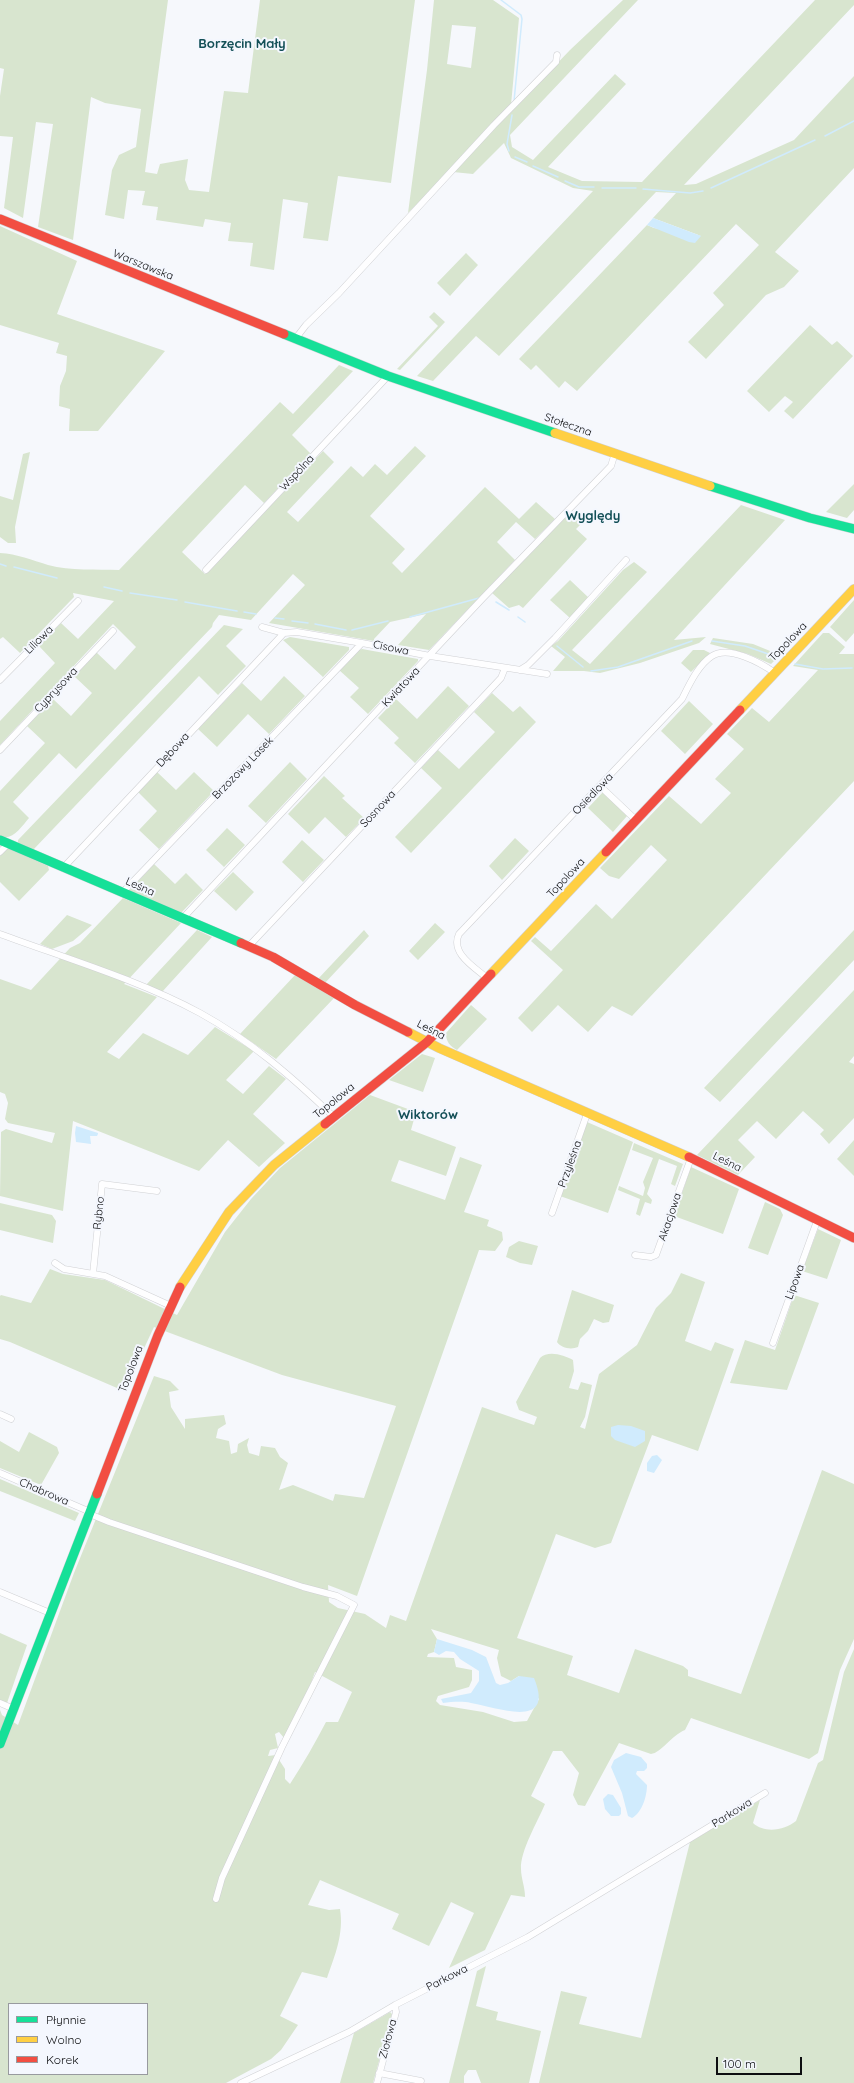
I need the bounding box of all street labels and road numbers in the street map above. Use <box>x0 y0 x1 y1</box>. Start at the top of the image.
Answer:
street label: Warszawska <box>111 247 175 283</box>
street label: Stołeczna <box>543 411 593 439</box>
street label: Wspólna <box>277 452 317 494</box>
street label: Topolowa <box>766 620 810 664</box>
street label: Liliowa <box>22 623 56 657</box>
street label: Cisowa <box>372 638 410 658</box>
street label: Kwiatowa <box>379 664 423 710</box>
street label: Cyprysowa <box>32 665 80 715</box>
street label: Dębowa <box>154 730 192 770</box>
street label: Brzozowy Lasek <box>210 734 276 802</box>
street label: Osiedlowa <box>570 770 616 818</box>
street label: Sosnowa <box>357 788 399 830</box>
street label: Topolowa <box>544 855 588 901</box>
street label: Leśna <box>123 875 157 899</box>
street label: Leśna <box>415 1017 447 1043</box>
street label: Topolowa <box>311 1080 357 1122</box>
street label: Przyleśna <box>555 1139 585 1189</box>
street label: Leśna <box>711 1149 743 1175</box>
street label: Akacjowa <box>656 1191 684 1243</box>
street label: Rybno <box>91 1196 107 1230</box>
street label: Lipowa <box>783 1263 807 1301</box>
street label: Topolowa <box>116 1344 146 1394</box>
street label: Chabrowa <box>17 1476 71 1508</box>
street label: Parkowa <box>710 1796 754 1830</box>
street label: Parkowa <box>424 1962 470 1994</box>
street label: Ziołowa <box>376 2018 400 2060</box>

